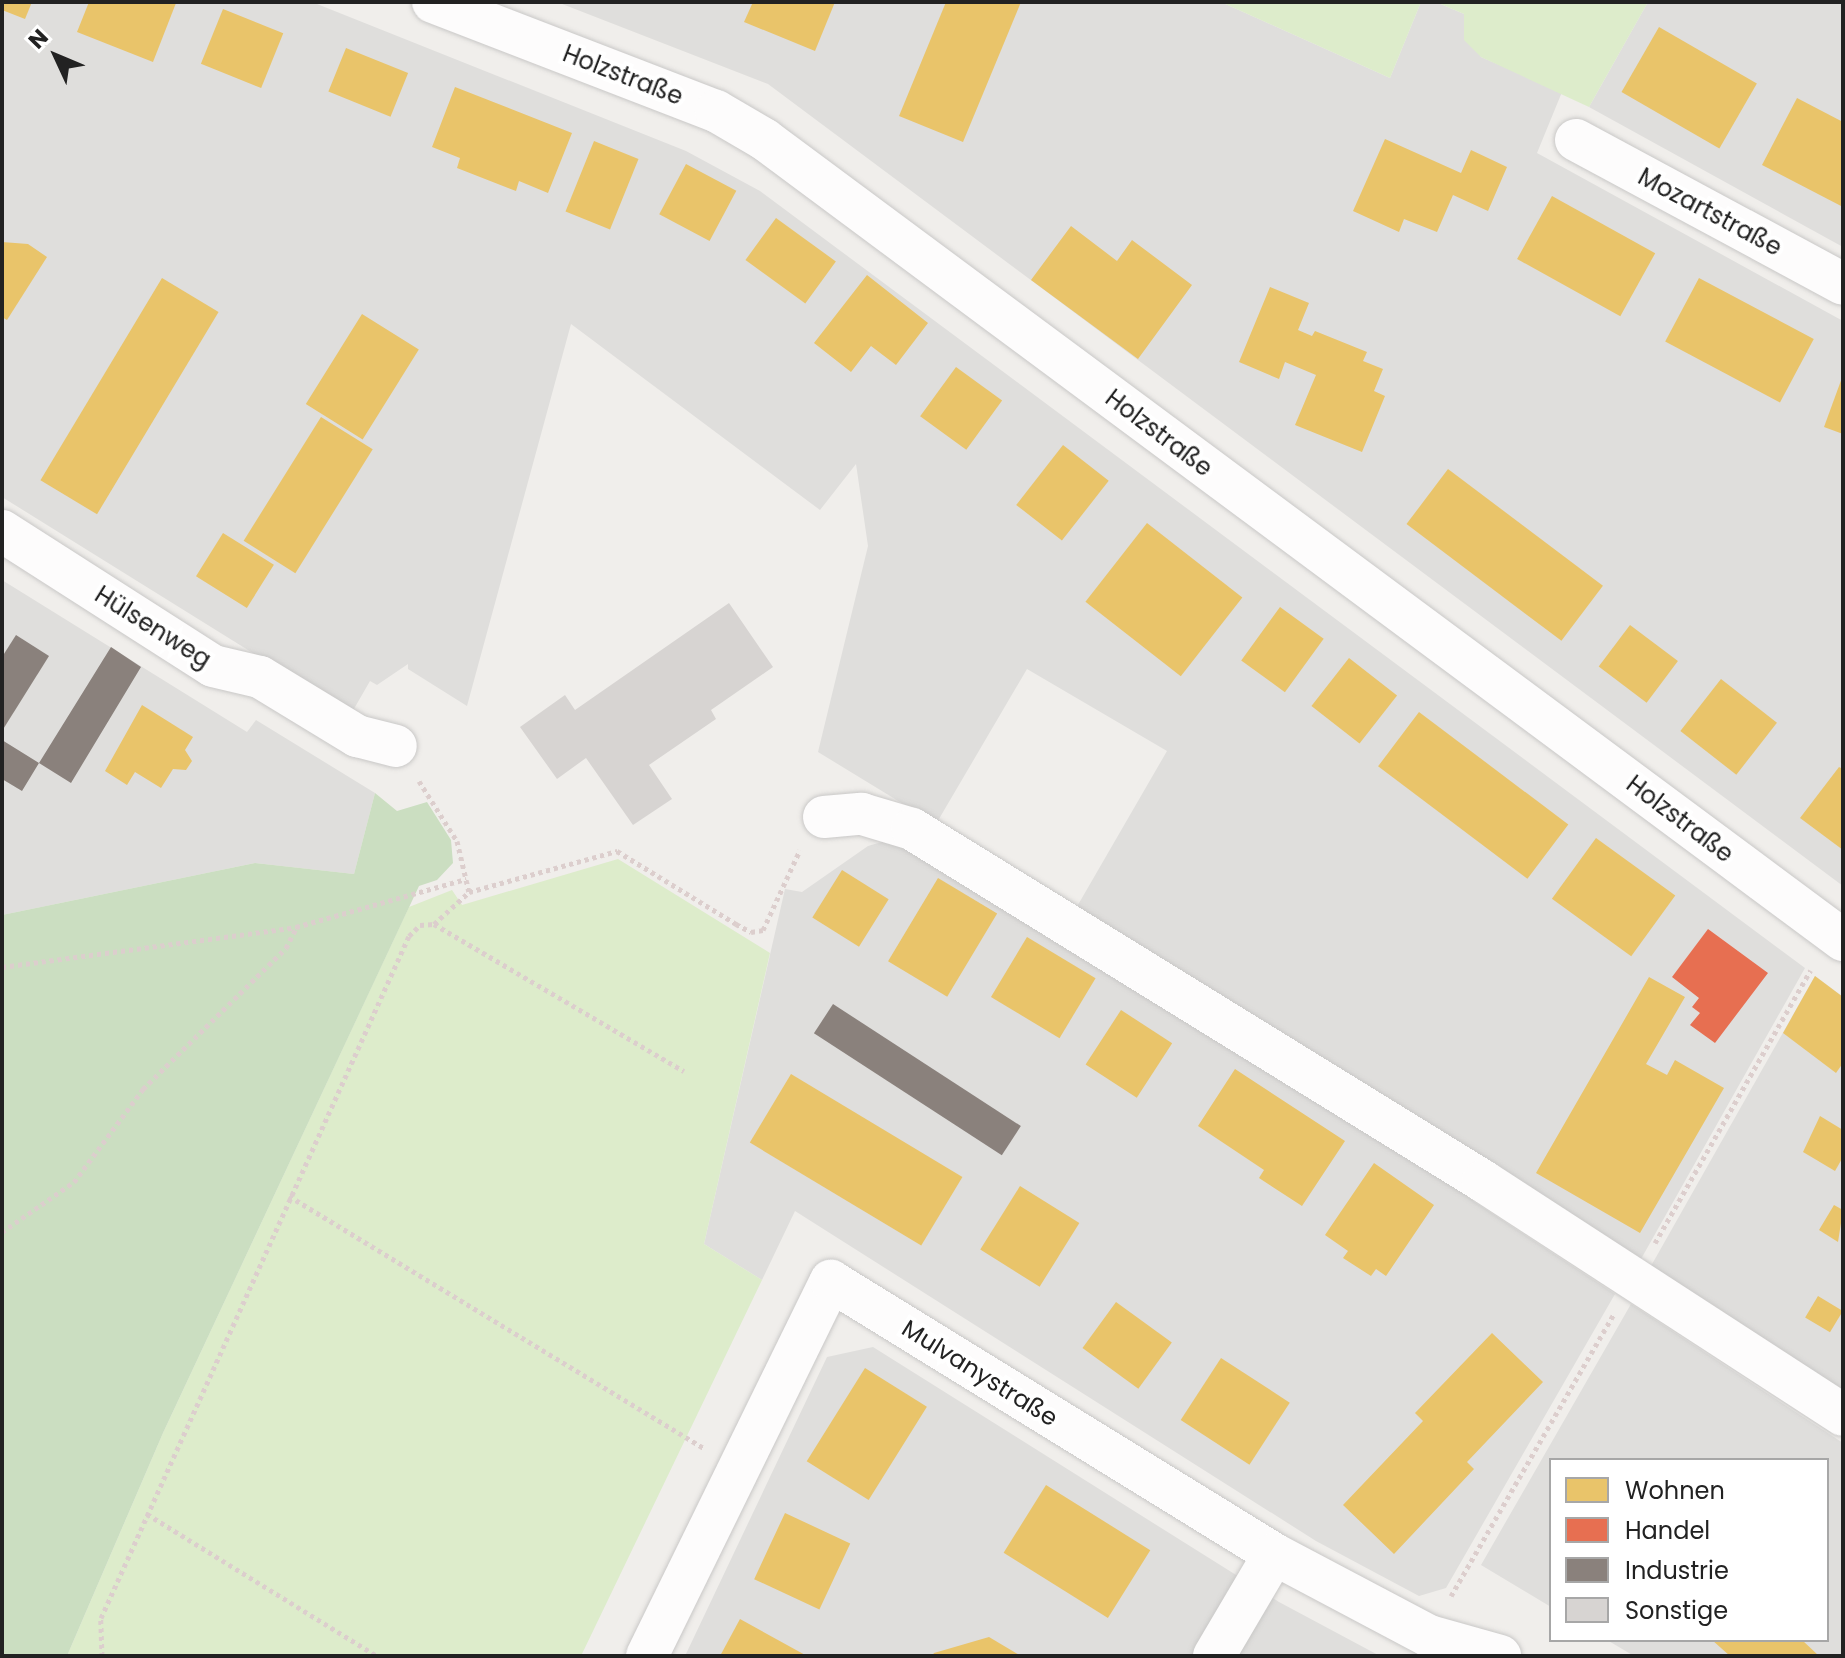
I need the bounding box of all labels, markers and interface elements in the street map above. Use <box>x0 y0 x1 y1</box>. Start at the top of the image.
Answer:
north arrow <box>16 16 96 96</box>
text: N <box>21 22 55 56</box>
street label: Holzstraße <box>559 39 687 111</box>
street label: Mozartstraße <box>1633 162 1787 262</box>
street label: Holzstraße <box>1100 383 1218 483</box>
street label: Hülsenweg <box>90 580 216 674</box>
street label: Holzstraße <box>1621 769 1739 869</box>
street label: Mulvanystraße <box>897 1314 1063 1432</box>
legend <box>1549 1458 1829 1642</box>
text: Wohnen <box>1625 1474 1725 1507</box>
text: Handel <box>1625 1514 1710 1547</box>
text: Industrie <box>1625 1554 1729 1587</box>
text: Sonstige <box>1625 1594 1728 1627</box>

